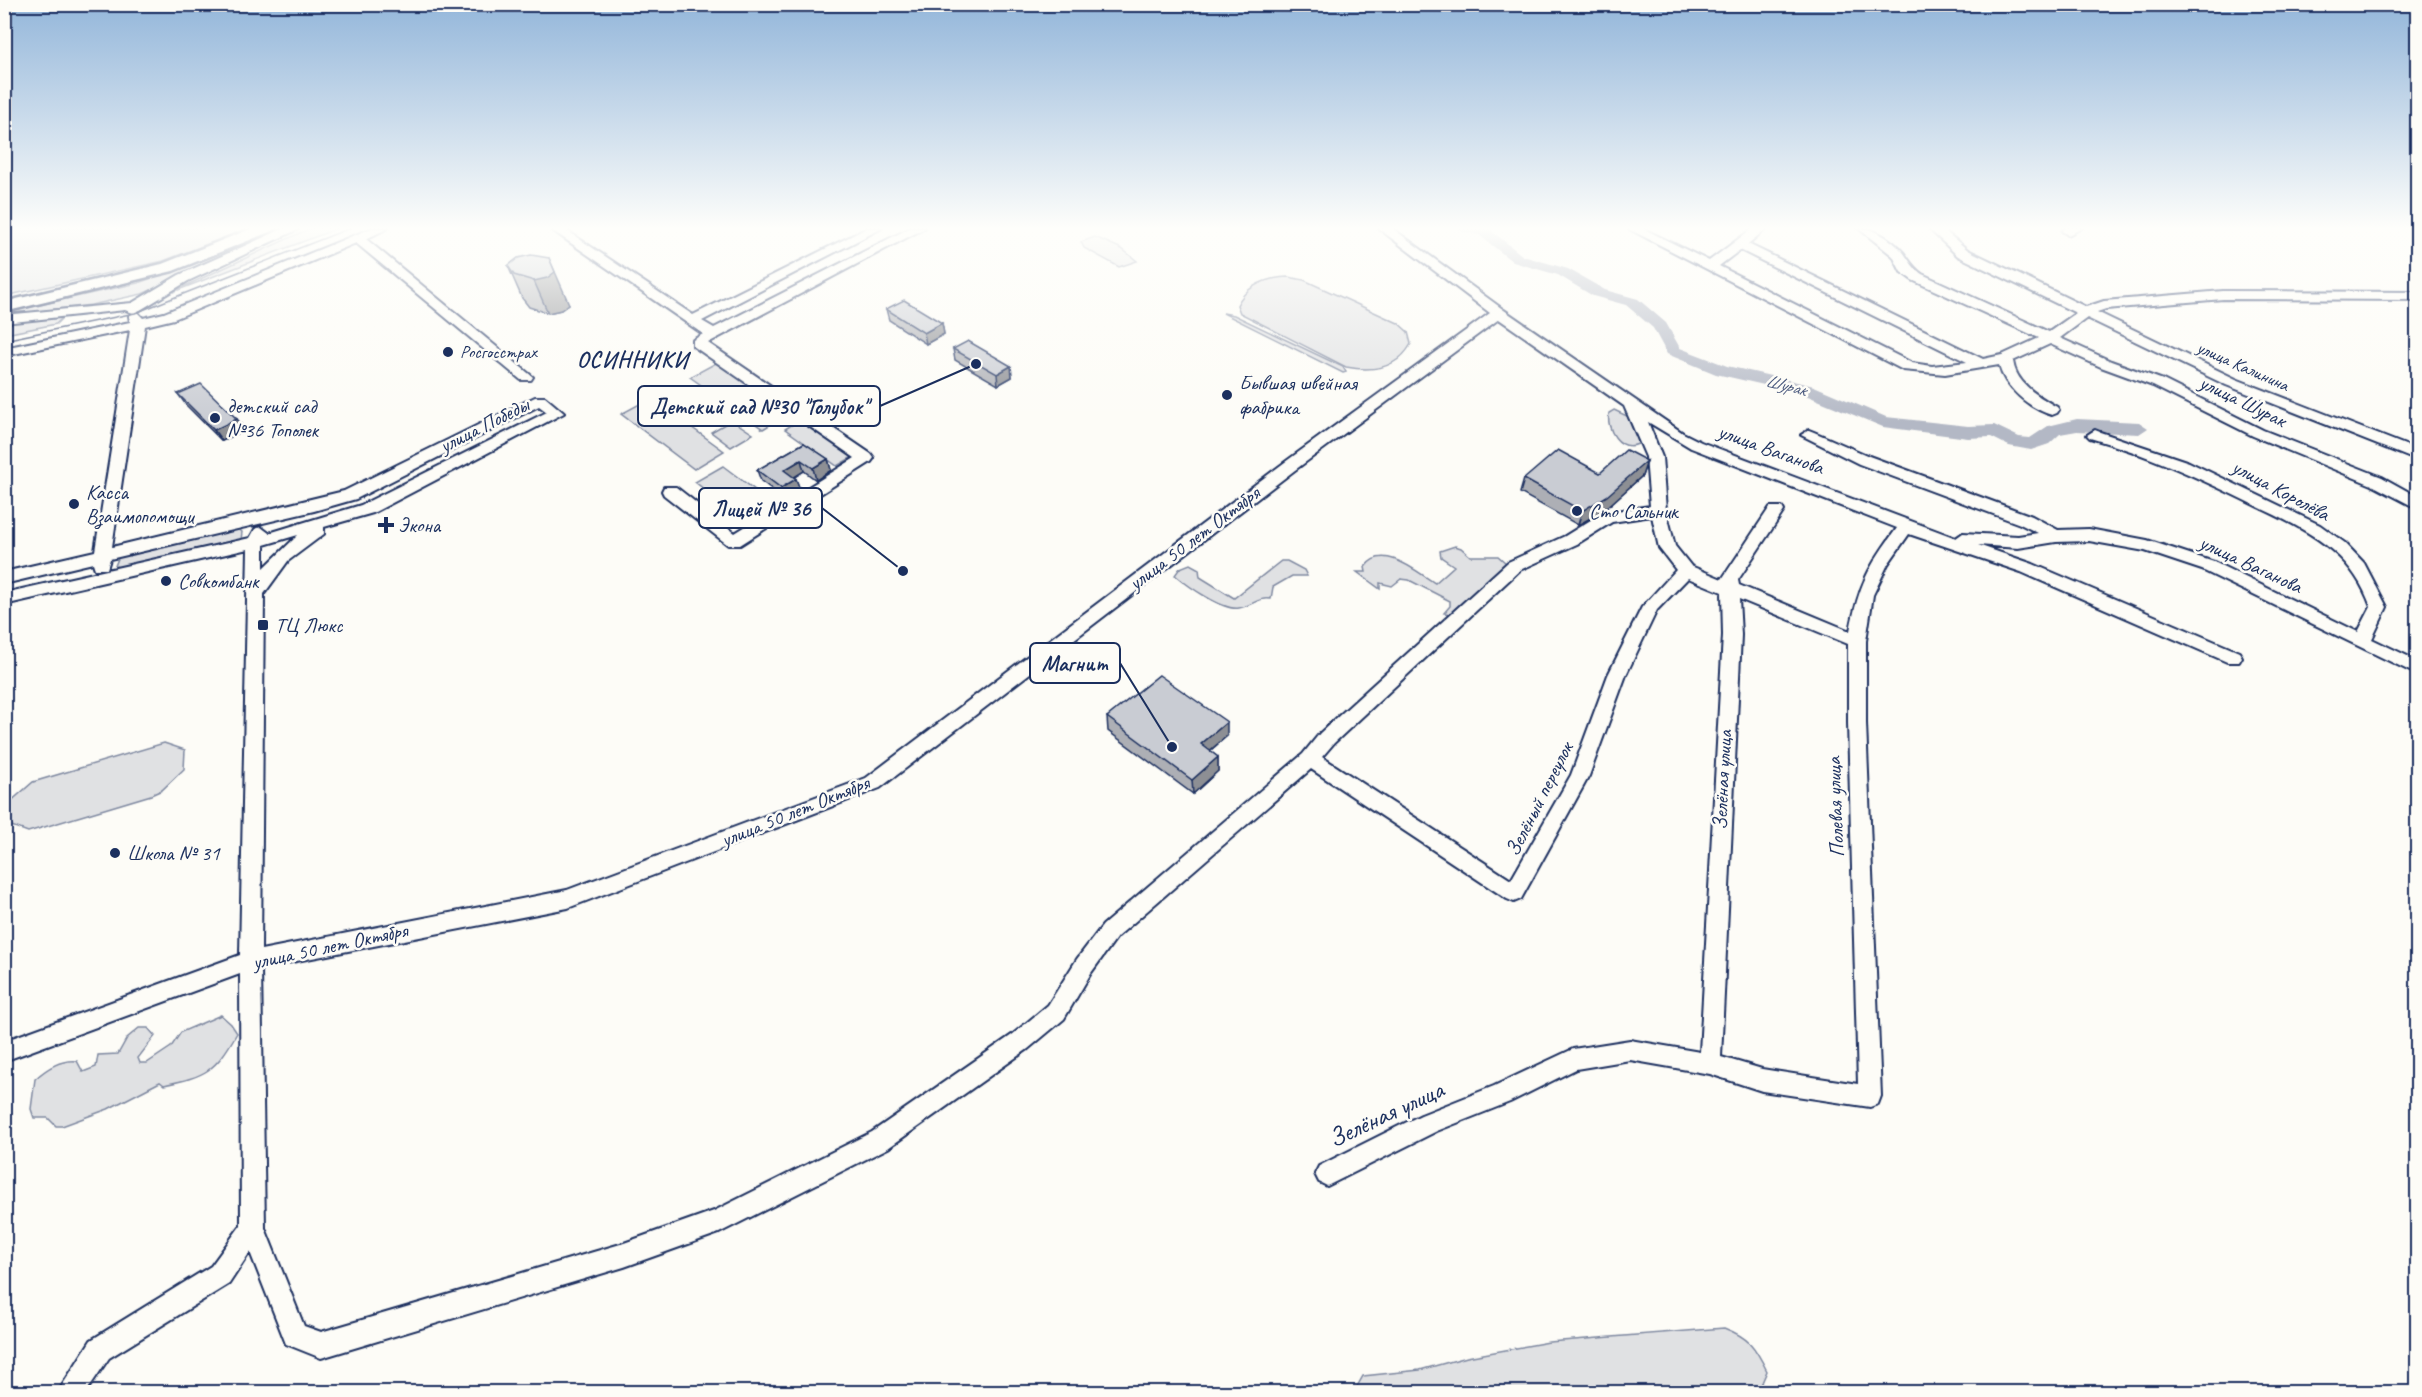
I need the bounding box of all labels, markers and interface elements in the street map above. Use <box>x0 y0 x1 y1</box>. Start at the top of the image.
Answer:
street label: улица Калинина <box>2193 336 2293 396</box>
place label: Росгосстрах <box>460 341 538 363</box>
marker: Росгосстрах <box>441 345 455 359</box>
district label: ОСИННИКИ <box>577 346 692 374</box>
street label: улица Шурак <box>2194 368 2293 434</box>
water label: Шурак <box>1764 369 1812 401</box>
place label: Бывшая швейная фабрика <box>1239 370 1358 420</box>
callout: Детский сад №30 "Голубок" <box>638 386 880 426</box>
marker: Бывшая швейная фабрика <box>1220 388 1234 402</box>
street label: улица Победы <box>433 391 535 460</box>
place label: детский сад №36 Тополек <box>227 393 320 443</box>
text: Детский сад №30 "Голубок" <box>650 393 873 421</box>
marker: детский сад №36 Тополек <box>208 411 222 425</box>
street label: улица Ваганова <box>1713 417 1829 481</box>
street label: улица Королёва <box>2226 452 2336 527</box>
place label: Касса Взаимопомощи <box>86 479 196 530</box>
street label: улица 50 лет Октября <box>1122 479 1266 597</box>
callout: Лицей № 36 <box>699 488 822 528</box>
text: Лицей № 36 <box>712 495 812 523</box>
marker: Касса Взаимопомощи <box>67 497 81 511</box>
place label: Сто Сальник <box>1589 498 1680 524</box>
marker: Сто Сальник <box>1570 504 1584 518</box>
place label: Экона <box>398 512 442 538</box>
marker: Экона <box>379 518 393 532</box>
street label: улица Ваганова <box>2194 528 2308 600</box>
place label: Совкомбанк <box>178 568 260 594</box>
marker: Совкомбанк <box>159 574 173 588</box>
place label: ТЦ Люкс <box>275 612 344 638</box>
marker: ТЦ Люкс <box>256 618 270 632</box>
callout: Магнит <box>1030 643 1120 683</box>
text: Магнит <box>1042 650 1109 678</box>
street label: Зелёная улица <box>1706 728 1738 831</box>
street label: Зелёный переулок <box>1499 736 1580 860</box>
street label: Полевая улица <box>1820 754 1850 858</box>
street label: улица 50 лет Октября <box>715 769 875 853</box>
place label: Школа № 31 <box>127 840 221 866</box>
marker: Школа № 31 <box>108 846 122 860</box>
street label: улица 50 лет Октября <box>248 917 412 976</box>
street label: Зелёная улица <box>1323 1072 1450 1155</box>

